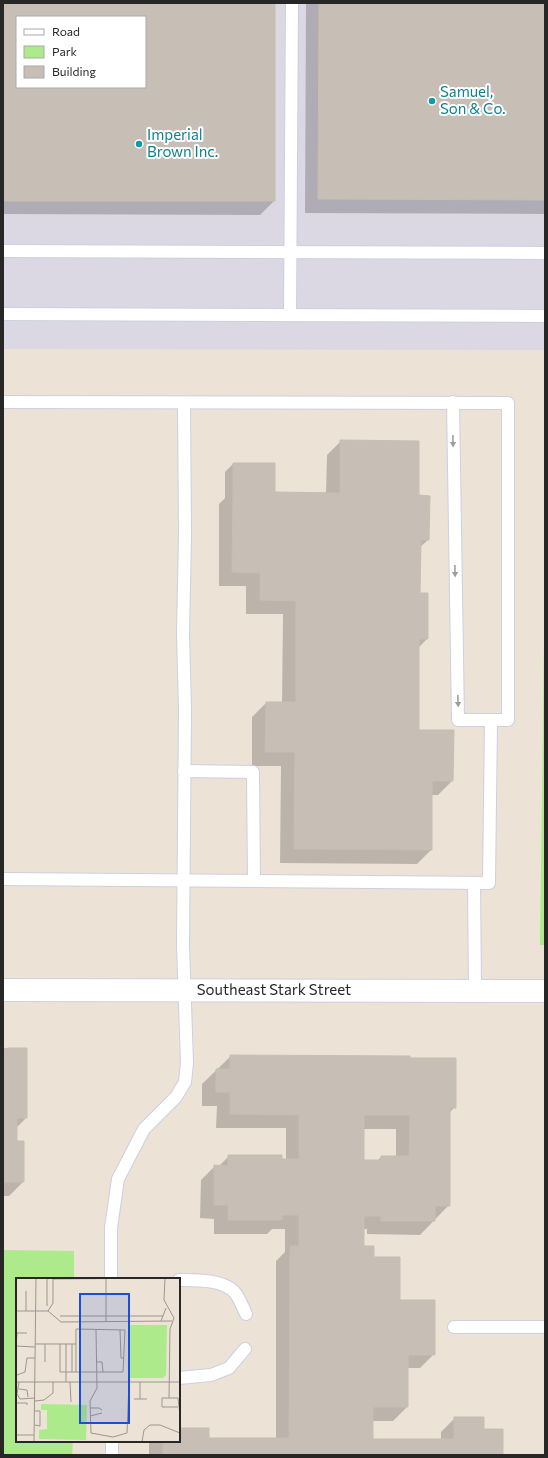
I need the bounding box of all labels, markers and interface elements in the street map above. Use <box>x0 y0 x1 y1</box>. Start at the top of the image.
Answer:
legend <box>16 16 146 88</box>
text: Road <box>52 24 80 38</box>
text: Park <box>52 44 78 58</box>
text: Building <box>52 64 96 78</box>
place label: Samuel, Son & Co. <box>440 82 506 117</box>
marker: Samuel, Son & Co. <box>427 96 437 106</box>
place label: Imperial Brown Inc. <box>147 125 218 160</box>
marker: Imperial Brown Inc. <box>134 139 144 149</box>
one-way arrow <box>450 435 456 448</box>
one-way arrow <box>452 565 458 578</box>
one-way arrow <box>454 695 461 707</box>
street label: Southeast Stark Street <box>197 980 351 998</box>
inset map <box>16 1278 180 1442</box>

